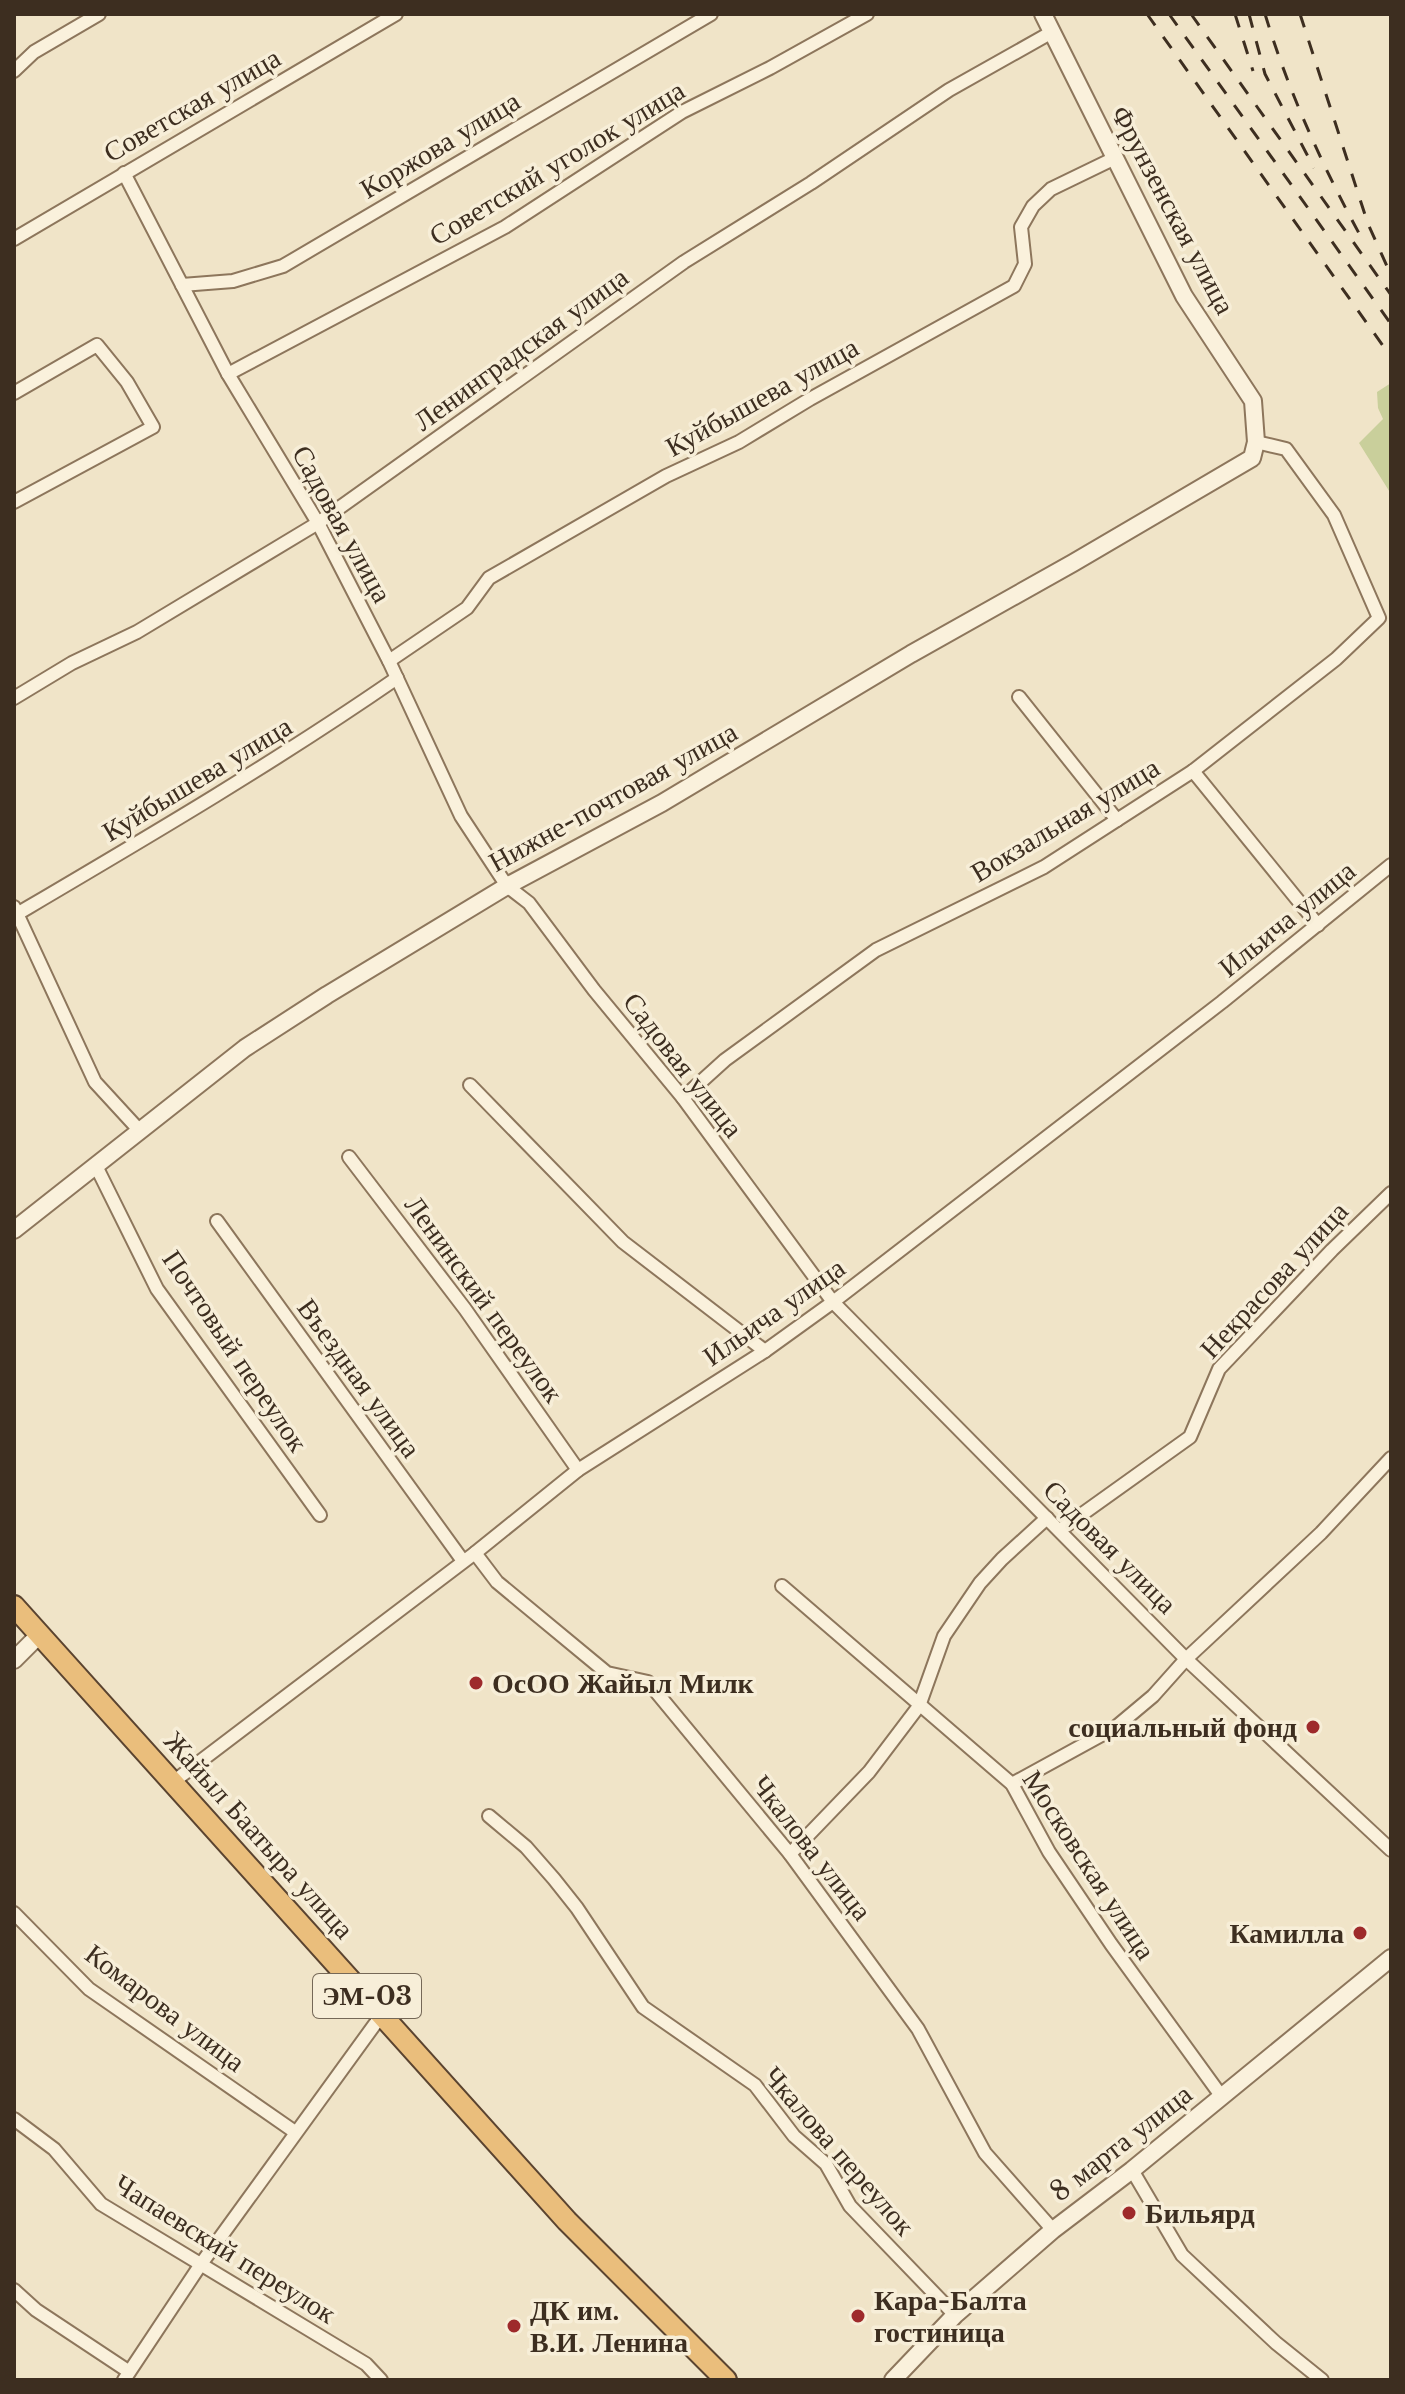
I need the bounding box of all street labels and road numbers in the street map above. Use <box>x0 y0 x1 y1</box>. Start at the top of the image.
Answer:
street label: Советская улица <box>97 40 287 170</box>
street label: Советский уголок улица <box>423 73 692 253</box>
street label: Коржова улица <box>354 83 527 206</box>
street label: Фрунзенская улица <box>1103 100 1243 321</box>
street label: Ленинградская улица <box>407 259 635 439</box>
street label: Куйбышева улица <box>659 329 865 464</box>
street label: Садовая улица <box>284 439 400 609</box>
street label: Куйбышева улица <box>96 708 299 849</box>
street label: Нижне-почтовая улица <box>483 714 744 880</box>
street label: Вокзальная улица <box>964 750 1166 890</box>
street label: Ильича улица <box>1212 853 1363 985</box>
street label: Садовая улица <box>615 985 751 1145</box>
street label: Ленинский переулок <box>397 1189 571 1410</box>
street label: Некрасова улица <box>1192 1194 1356 1366</box>
street label: Почтовый переулок <box>155 1243 316 1459</box>
street label: Ильича улица <box>696 1250 852 1374</box>
street label: Въездная улица <box>290 1292 429 1465</box>
street label: Садовая улица <box>1036 1473 1185 1622</box>
street label: Жайыл Баатыра улица <box>157 1724 362 1947</box>
street label: Московская улица <box>1015 1764 1164 1967</box>
street label: Чкалова улица <box>744 1768 880 1928</box>
street label: Комарова улица <box>78 1936 252 2080</box>
road number: ЭМ-03 <box>313 1974 421 2018</box>
street label: Чкалова переулок <box>756 2059 922 2243</box>
street label: 8 марта улица <box>1043 2076 1200 2209</box>
street label: Чапаевский переулок <box>108 2167 343 2332</box>

